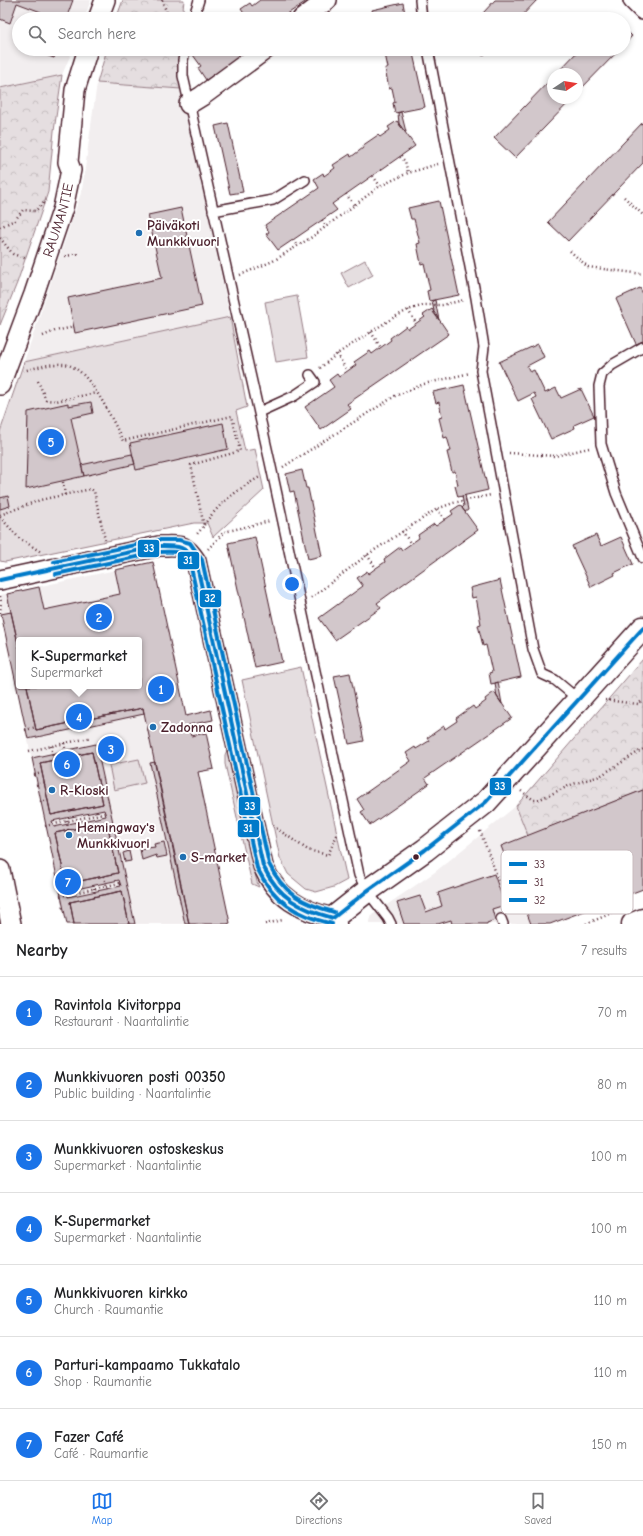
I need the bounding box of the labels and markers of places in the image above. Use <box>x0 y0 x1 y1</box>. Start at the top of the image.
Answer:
place label: Päiväkoti Munkkivuori <box>147 217 220 250</box>
marker: Päiväkoti Munkkivuori <box>134 228 144 238</box>
pin: 5 <box>38 427 64 457</box>
pin: 2 <box>86 602 112 632</box>
pin: 1 <box>148 674 174 704</box>
pin: 4 <box>66 702 92 732</box>
place label: Zadonna <box>161 719 213 736</box>
marker: Zadonna <box>148 722 158 732</box>
pin: 3 <box>98 734 124 764</box>
pin: 6 <box>54 749 80 779</box>
place label: R-Kioski <box>60 782 109 799</box>
marker: R-Kioski <box>47 785 57 795</box>
place label: Hemingway's Munkkivuori <box>77 819 155 852</box>
marker: Hemingway's Munkkivuori <box>64 830 74 840</box>
place label: S-market <box>191 849 247 866</box>
marker: S-market <box>178 852 188 862</box>
unlabelled marker <box>411 852 421 862</box>
pin: 7 <box>55 867 81 897</box>

